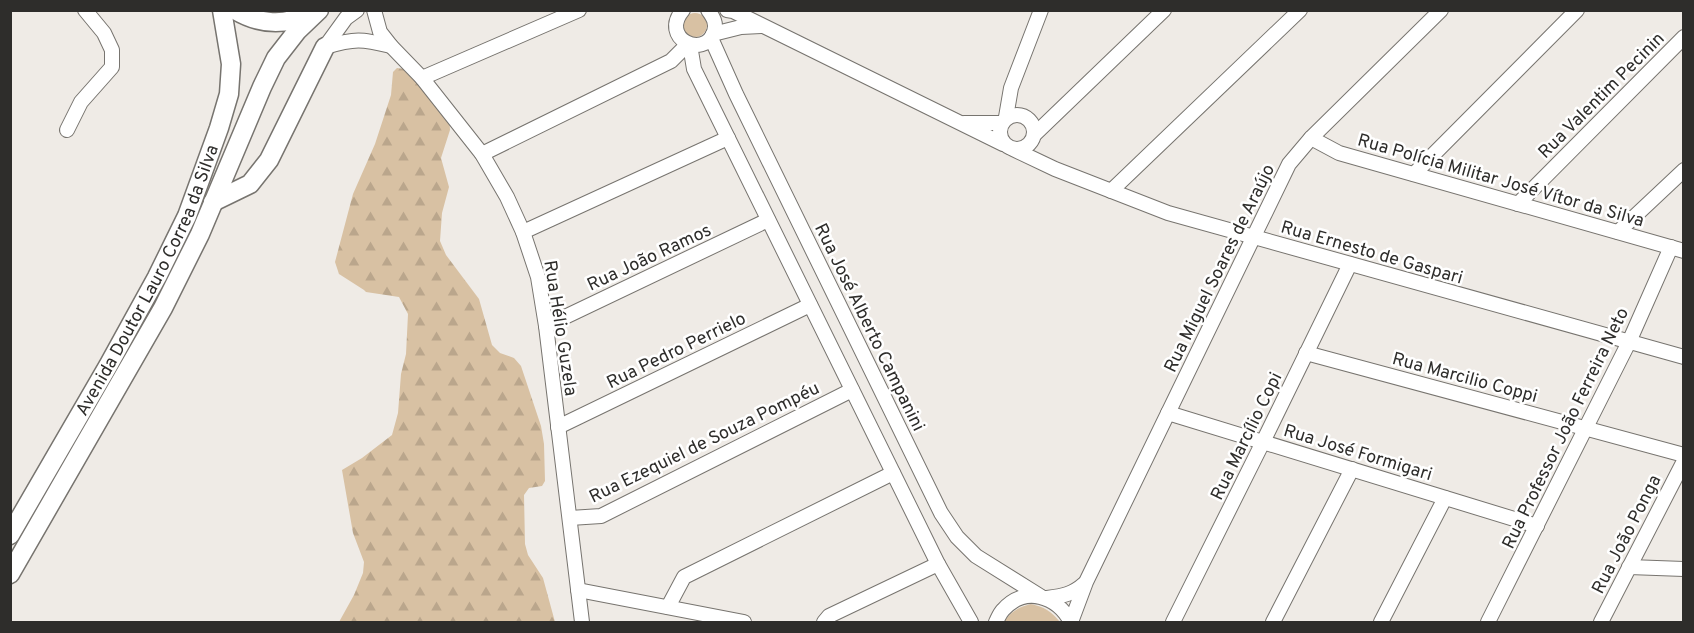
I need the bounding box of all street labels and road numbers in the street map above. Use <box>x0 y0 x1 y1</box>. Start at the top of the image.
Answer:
street label: Rua Valentim Pecinin <box>1534 28 1670 164</box>
street label: Rua Polícia Militar José Vítor da Silva <box>1355 129 1647 233</box>
street label: Avenida Doutor Lauro Correa da Silva <box>71 142 225 421</box>
street label: Rua Miguel Soares de Araújo <box>1160 161 1281 377</box>
street label: Rua Ernesto de Gaspari <box>1278 216 1465 290</box>
street label: Rua João Ramos <box>584 219 715 297</box>
street label: Rua José Alberto Campanini <box>808 220 929 435</box>
street label: Rua Hélio Guzela <box>537 259 582 398</box>
street label: Rua Professor João Ferreira Neto <box>1498 304 1635 553</box>
street label: Rua Pedro Perrielo <box>603 308 750 395</box>
street label: Rua Marcilio Coppi <box>1389 348 1540 409</box>
street label: Rua Marcílio Copi <box>1206 369 1288 504</box>
street label: Rua Ezequiel de Souza Pompéu <box>586 377 824 509</box>
street label: Rua José Formigari <box>1280 420 1435 487</box>
street label: Rua João Ponga <box>1587 471 1667 598</box>

